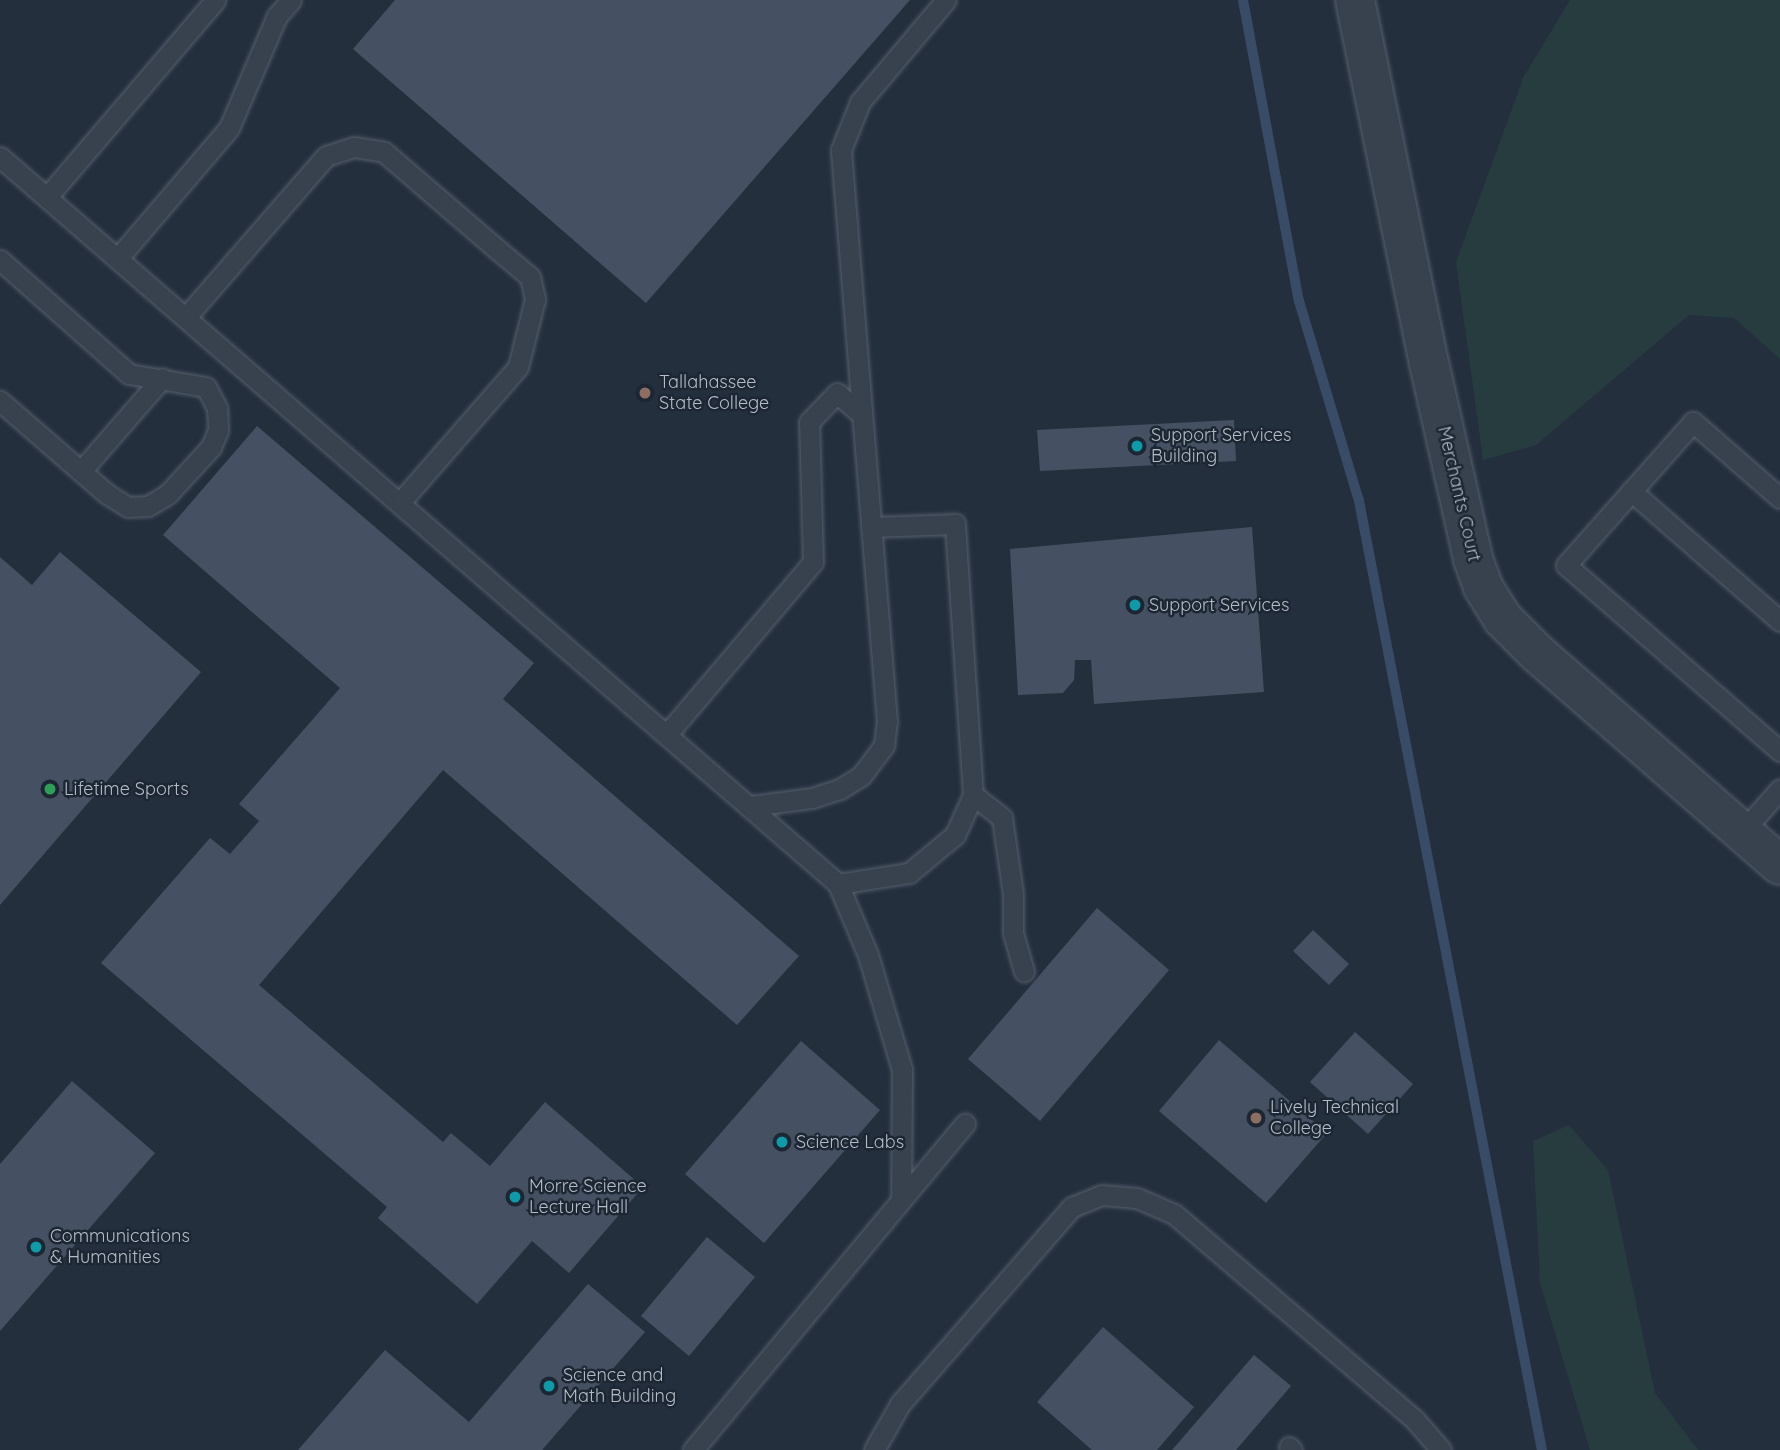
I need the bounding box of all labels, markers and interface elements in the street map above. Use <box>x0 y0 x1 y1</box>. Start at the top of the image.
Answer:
place label: Tallahassee State College <box>659 372 769 414</box>
marker: Tallahassee State College <box>637 385 653 401</box>
street label: Merchants Court <box>1433 424 1485 564</box>
place label: Support Services Building <box>1151 425 1291 467</box>
marker: Support Services Building <box>1129 438 1145 454</box>
place label: Support Services <box>1149 594 1289 616</box>
marker: Support Services <box>1127 597 1143 613</box>
place label: Lifetime Sports <box>64 778 189 800</box>
marker: Lifetime Sports <box>42 781 58 797</box>
place label: Lively Technical College <box>1270 1097 1399 1140</box>
marker: Lively Technical College <box>1248 1110 1264 1126</box>
place label: Science Labs <box>796 1131 904 1153</box>
marker: Science Labs <box>774 1134 790 1150</box>
place label: Morre Science Lecture Hall <box>529 1176 647 1218</box>
marker: Morre Science Lecture Hall <box>507 1189 523 1205</box>
place label: Communications & Humanities <box>50 1226 190 1268</box>
marker: Communications & Humanities <box>28 1239 44 1255</box>
place label: Science and Math Building <box>563 1365 676 1408</box>
marker: Science and Math Building <box>541 1378 557 1394</box>

